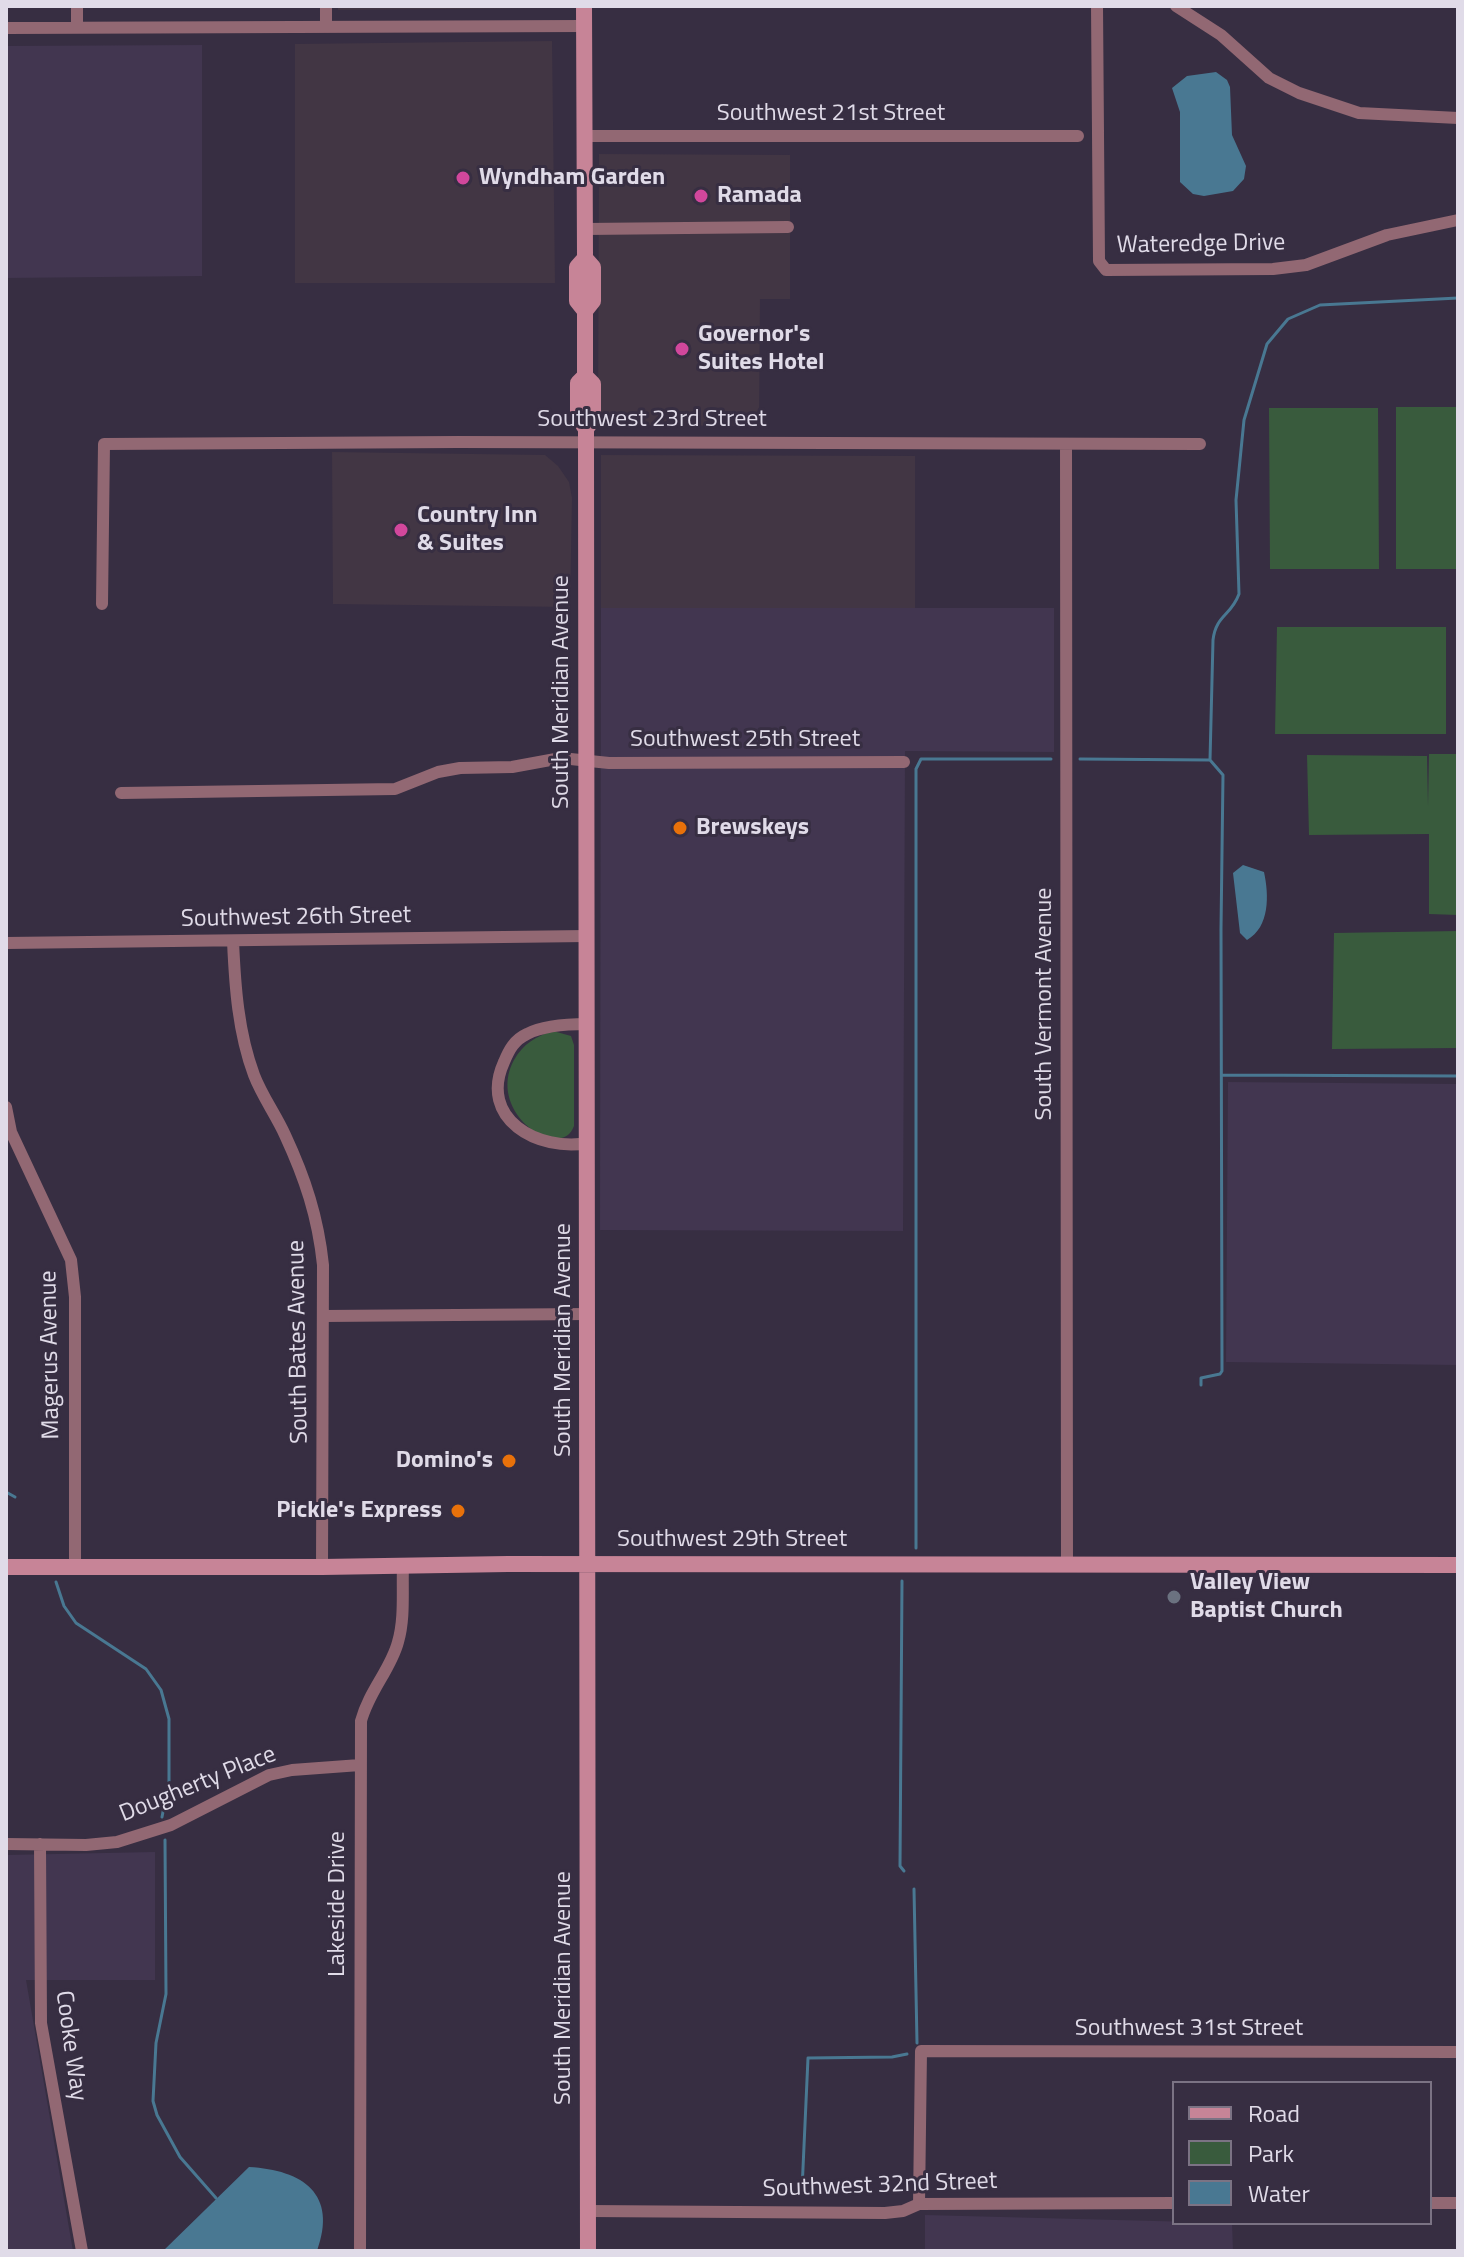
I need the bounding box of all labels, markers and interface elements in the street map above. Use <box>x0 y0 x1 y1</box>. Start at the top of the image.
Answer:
street label: Southwest 21st Street <box>717 100 945 128</box>
place label: Wyndham Garden <box>479 164 665 192</box>
marker: Wyndham Garden <box>454 169 472 187</box>
place label: Ramada <box>717 182 802 210</box>
marker: Ramada <box>692 187 710 205</box>
street label: Wateredge Drive <box>1116 229 1286 261</box>
place label: Governor's Suites Hotel <box>698 321 824 377</box>
marker: Governor's Suites Hotel <box>673 340 691 358</box>
street label: Southwest 23rd Street <box>537 406 767 434</box>
place label: Country Inn & Suites <box>417 502 538 558</box>
marker: Country Inn & Suites <box>392 521 410 539</box>
street label: South Meridian Avenue <box>548 575 576 809</box>
street label: Southwest 25th Street <box>630 726 860 754</box>
place label: Brewskeys <box>696 814 809 842</box>
marker: Brewskeys <box>671 819 689 837</box>
street label: South Vermont Avenue <box>1031 888 1059 1120</box>
street label: Southwest 26th Street <box>181 902 411 934</box>
street label: South Meridian Avenue <box>550 1223 578 1457</box>
street label: South Bates Avenue <box>283 1240 315 1444</box>
street label: Magerus Avenue <box>35 1270 67 1440</box>
place label: Domino's <box>396 1447 493 1475</box>
marker: Domino's <box>500 1452 518 1470</box>
place label: Pickle's Express <box>276 1497 442 1525</box>
marker: Pickle's Express <box>449 1502 467 1520</box>
street label: Southwest 29th Street <box>617 1526 847 1554</box>
place label: Valley View Baptist Church <box>1190 1569 1343 1625</box>
marker: Valley View Baptist Church <box>1165 1588 1183 1606</box>
street label: Dougherty Place <box>116 1741 280 1829</box>
street label: Lakeside Drive <box>324 1831 352 1977</box>
street label: South Meridian Avenue <box>550 1871 578 2105</box>
street label: Cooke Way <box>48 1989 92 2103</box>
street label: Southwest 31st Street <box>1075 2015 1303 2043</box>
legend <box>1172 2081 1432 2225</box>
text: Road <box>1248 2095 1300 2131</box>
text: Park <box>1248 2135 1294 2171</box>
street label: Southwest 32nd Street <box>762 2168 998 2204</box>
text: Water <box>1248 2175 1310 2211</box>

